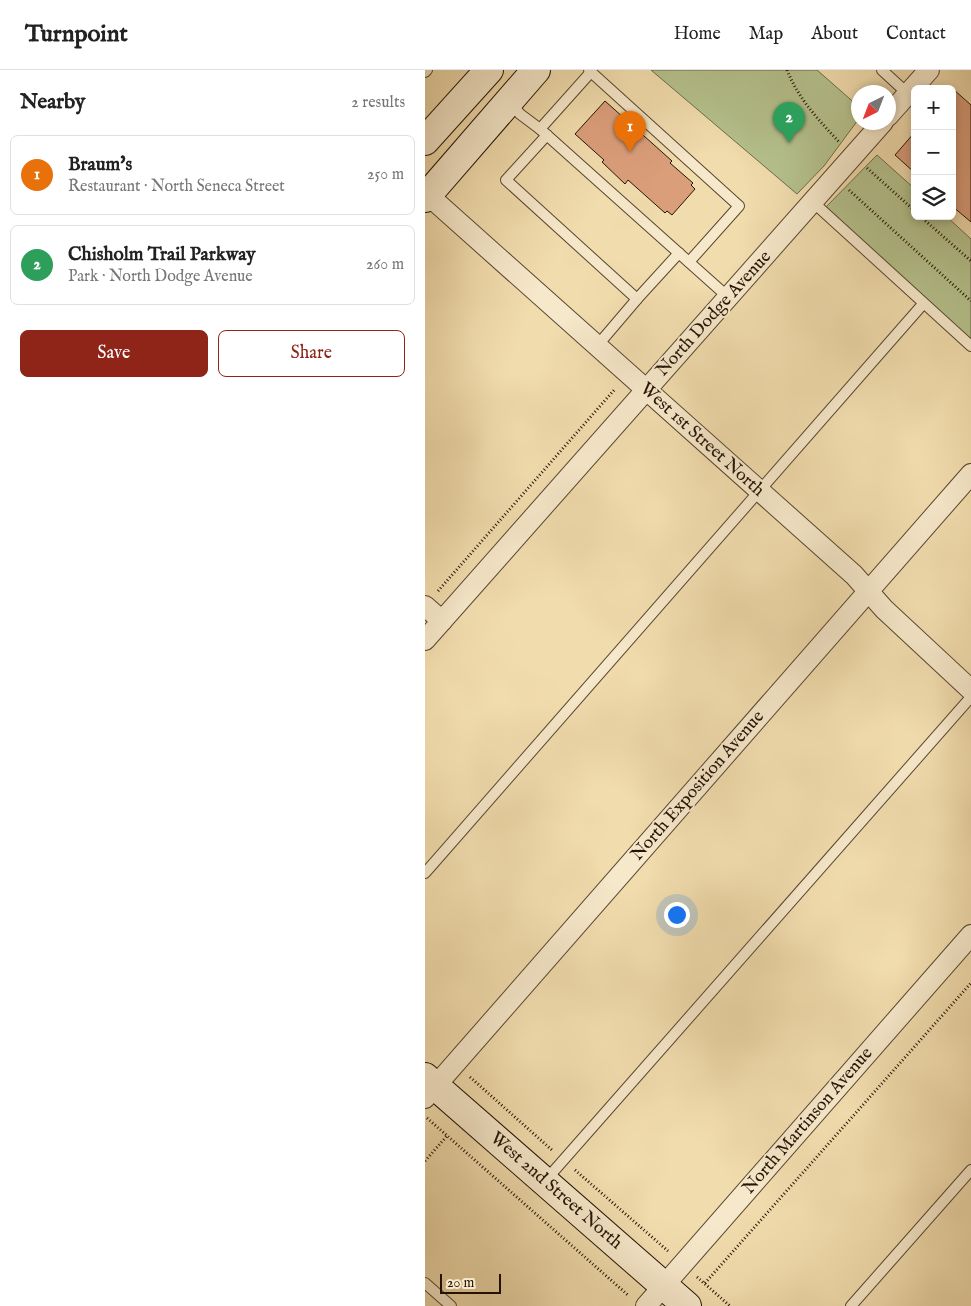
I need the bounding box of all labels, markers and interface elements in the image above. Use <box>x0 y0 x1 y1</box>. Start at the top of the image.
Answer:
text: Turnpoint <box>25 19 128 50</box>
text: Home <box>674 23 721 46</box>
text: Map <box>749 23 783 46</box>
text: About <box>811 23 858 46</box>
text: Contact <box>886 23 946 46</box>
north arrow <box>851 85 896 130</box>
map controls <box>911 85 956 220</box>
button: + <box>911 85 956 130</box>
text: Nearby <box>20 89 85 116</box>
text: 2 results <box>351 93 405 113</box>
pin: 2 <box>773 102 805 143</box>
pin: 1 <box>614 111 646 152</box>
button: − <box>911 130 956 175</box>
text: Braum's <box>68 153 132 177</box>
text: 1 <box>34 165 40 185</box>
text: 250 m <box>367 165 404 185</box>
button: layers <box>911 175 956 220</box>
text: Restaurant · North Seneca Street <box>68 177 285 197</box>
text: Chisholm Trail Parkway <box>68 243 256 267</box>
street label: North Dodge Avenue <box>651 246 777 382</box>
text: 2 <box>33 255 41 275</box>
text: 260 m <box>366 255 404 275</box>
text: Park · North Dodge Avenue <box>68 267 253 287</box>
button: Save <box>20 330 208 377</box>
button: Share <box>218 330 405 377</box>
street label: West 1st Street North <box>635 378 769 502</box>
street label: North Exposition Avenue <box>626 706 770 866</box>
your location <box>664 902 690 928</box>
street label: North Martinson Avenue <box>738 1043 878 1199</box>
street label: West 2nd Street North <box>485 1127 627 1255</box>
scale bar <box>440 1271 501 1294</box>
text: 20 m <box>447 1274 474 1292</box>

